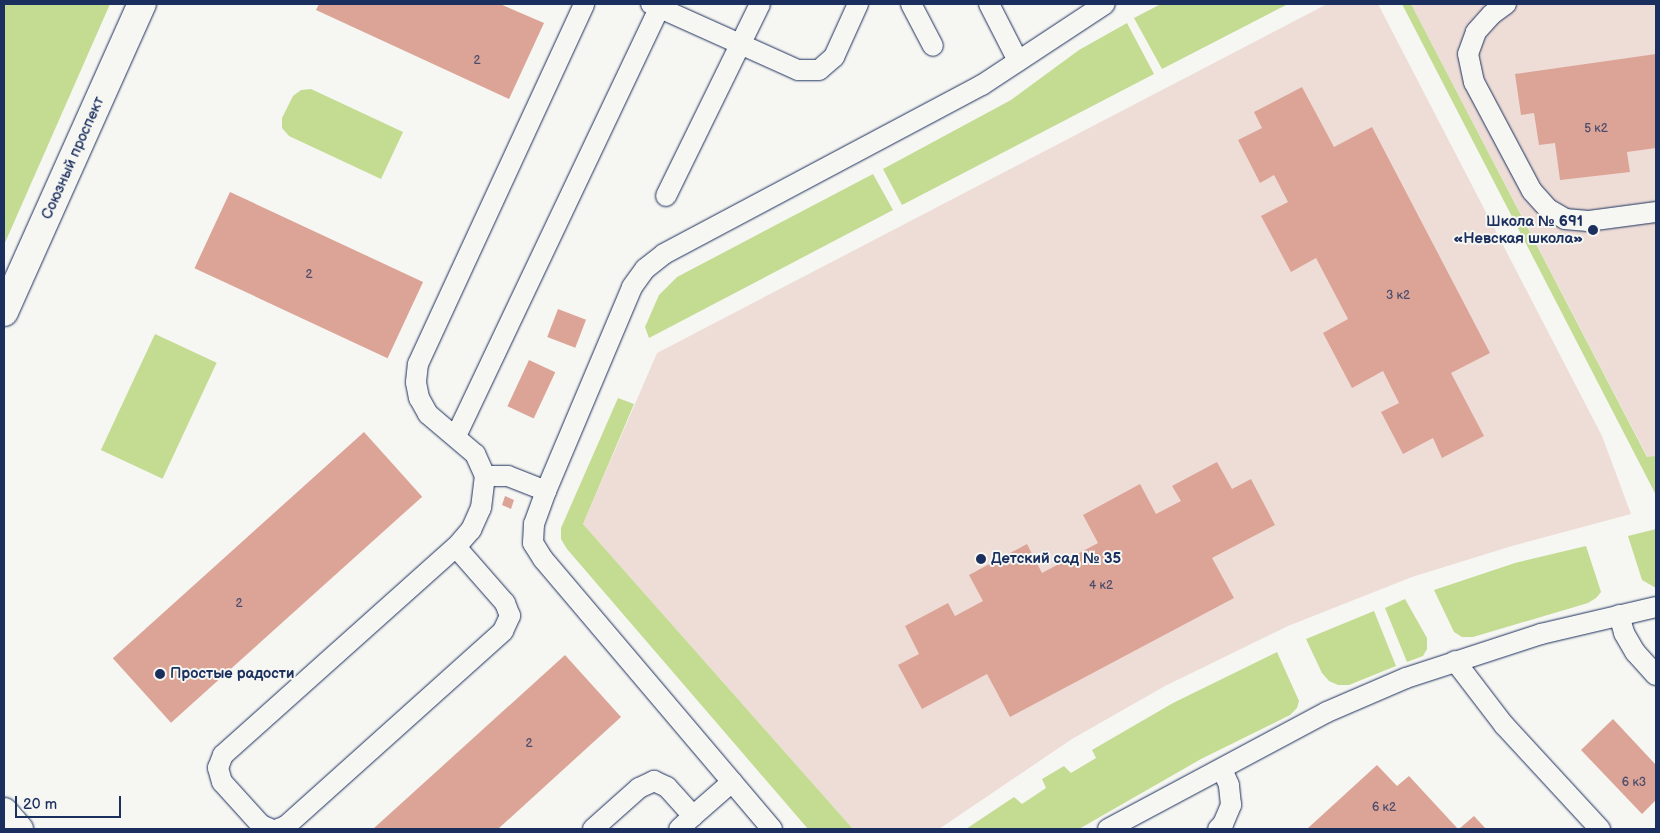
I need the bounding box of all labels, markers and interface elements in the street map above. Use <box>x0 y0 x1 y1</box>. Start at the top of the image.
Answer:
house number: 2 <box>473 54 481 68</box>
street label: Союзный проспект <box>38 94 108 222</box>
house number: 5 к2 <box>1584 122 1608 136</box>
place label: Школа № 691 «Невская школа» <box>1453 212 1583 247</box>
marker: Школа № 691 «Невская школа» <box>1587 224 1599 236</box>
house number: 2 <box>305 268 313 282</box>
house number: 3 к2 <box>1386 289 1410 303</box>
place label: Детский сад № 35 <box>991 550 1121 568</box>
marker: Детский сад № 35 <box>975 553 987 565</box>
house number: 4 к2 <box>1089 579 1113 593</box>
house number: 2 <box>235 597 243 611</box>
place label: Простые радости <box>170 665 294 683</box>
marker: Простые радости <box>154 668 166 680</box>
house number: 2 <box>525 737 533 751</box>
house number: 6 к3 <box>1622 776 1646 790</box>
scale bar <box>18 786 124 818</box>
text: 20 m <box>23 795 57 814</box>
house number: 6 к2 <box>1372 801 1396 815</box>

